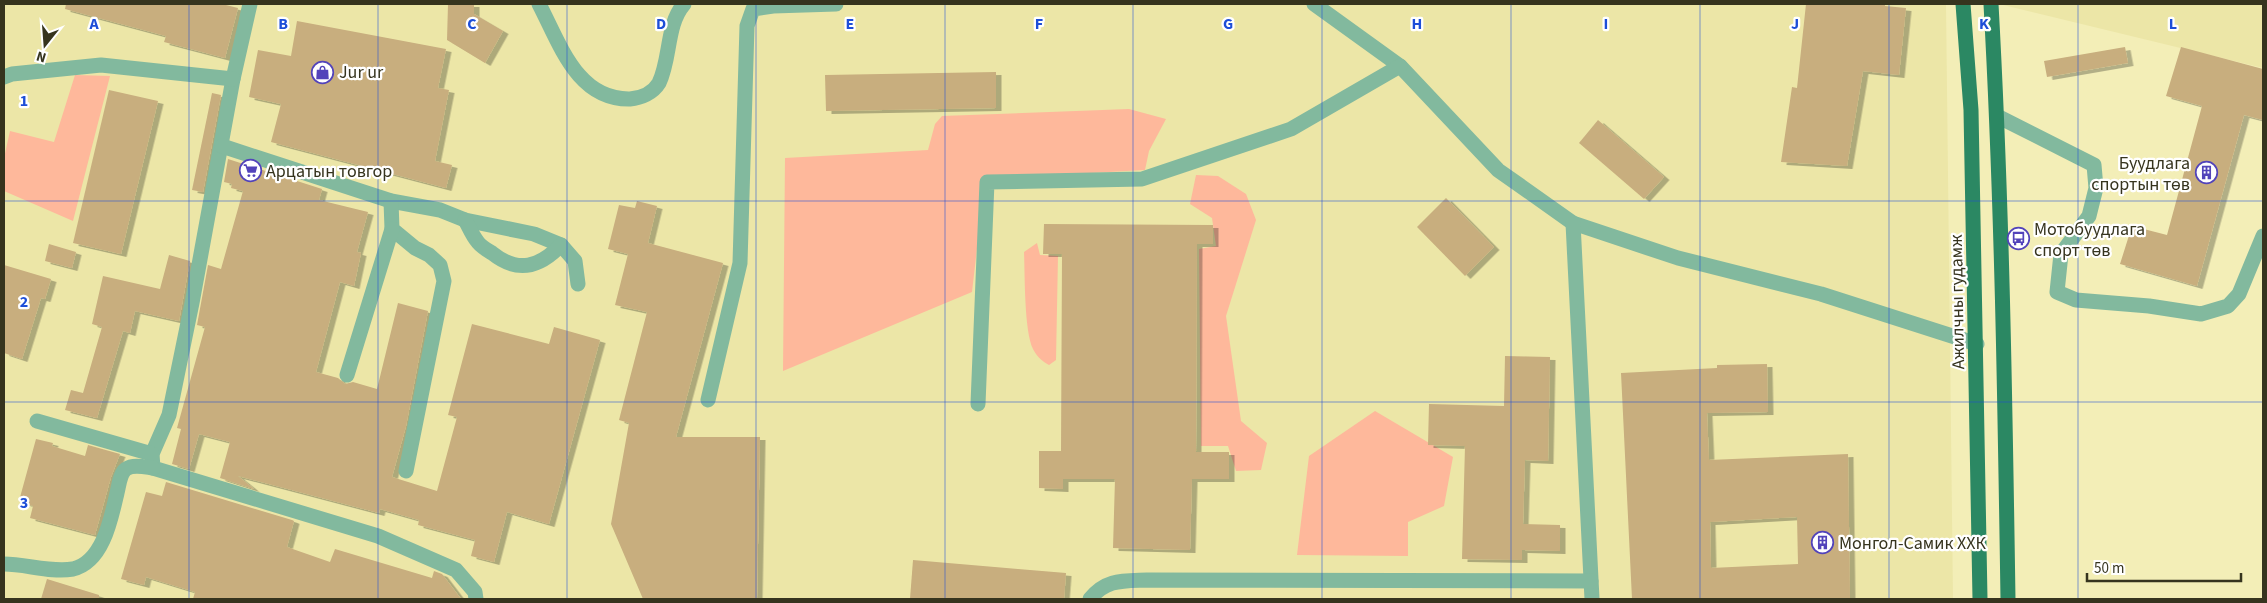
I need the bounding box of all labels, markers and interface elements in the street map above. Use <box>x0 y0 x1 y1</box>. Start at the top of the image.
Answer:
text: A <box>88 13 99 35</box>
text: B <box>278 13 288 35</box>
text: C <box>467 13 477 35</box>
text: D <box>656 13 666 35</box>
text: E <box>846 13 854 35</box>
text: F <box>1035 13 1043 35</box>
text: G <box>1223 13 1233 35</box>
text: H <box>1412 13 1422 35</box>
text: I <box>1604 13 1608 35</box>
text: J <box>1791 13 1799 35</box>
text: K <box>1979 13 1989 35</box>
text: L <box>2169 13 2177 35</box>
north arrow <box>20 20 70 70</box>
text: N <box>34 46 49 67</box>
shop icon: Jur ur <box>311 60 335 84</box>
place label: Jur ur <box>339 60 384 85</box>
text: 1 <box>20 90 28 112</box>
place label: Буудлага спортын төв <box>2091 151 2190 197</box>
supermarket icon: Арцатын товгор <box>238 159 262 183</box>
place label: Арцатын товгор <box>266 159 392 184</box>
building icon: Буудлага спортын төв <box>2194 161 2218 185</box>
place label: Мотобуудлага спорт төв <box>2034 217 2145 263</box>
bus stop icon: Мотобуудлага спорт төв <box>2006 227 2030 251</box>
street label: Ажилчны гудамж <box>1944 234 1971 370</box>
text: 2 <box>20 291 28 313</box>
text: 3 <box>20 492 28 514</box>
building icon: Монгол-Самик ХХК <box>1811 531 1835 555</box>
place label: Монгол-Самик ХХК <box>1839 531 1986 556</box>
scale bar <box>2087 550 2241 582</box>
text: 50 m <box>2094 558 2124 579</box>

